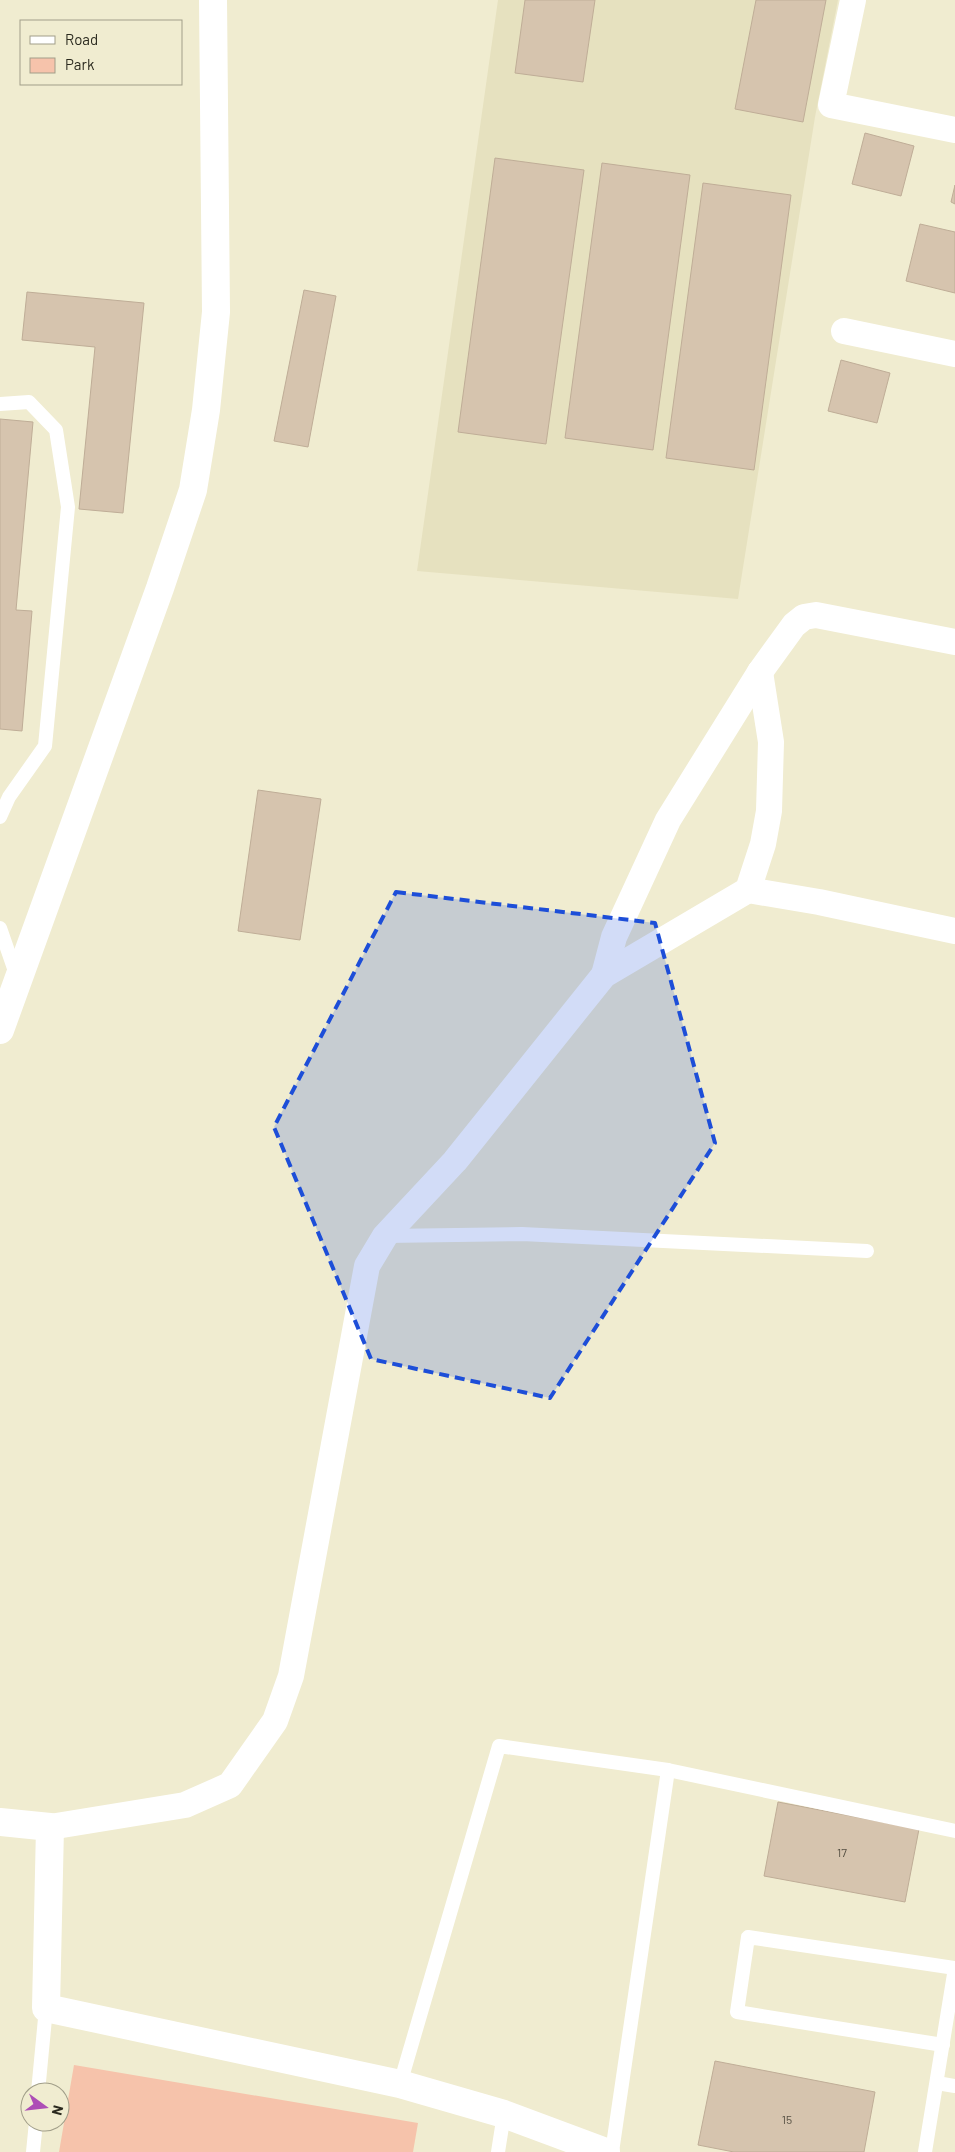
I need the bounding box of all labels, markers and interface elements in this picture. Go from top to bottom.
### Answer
legend [20,20,182,85]
text: Road [65,30,98,48]
text: Park [65,55,95,73]
house number: 17 [837,1845,847,1859]
north arrow [20,2082,70,2132]
text: N [49,2104,67,2117]
house number: 15 [782,2112,792,2126]

